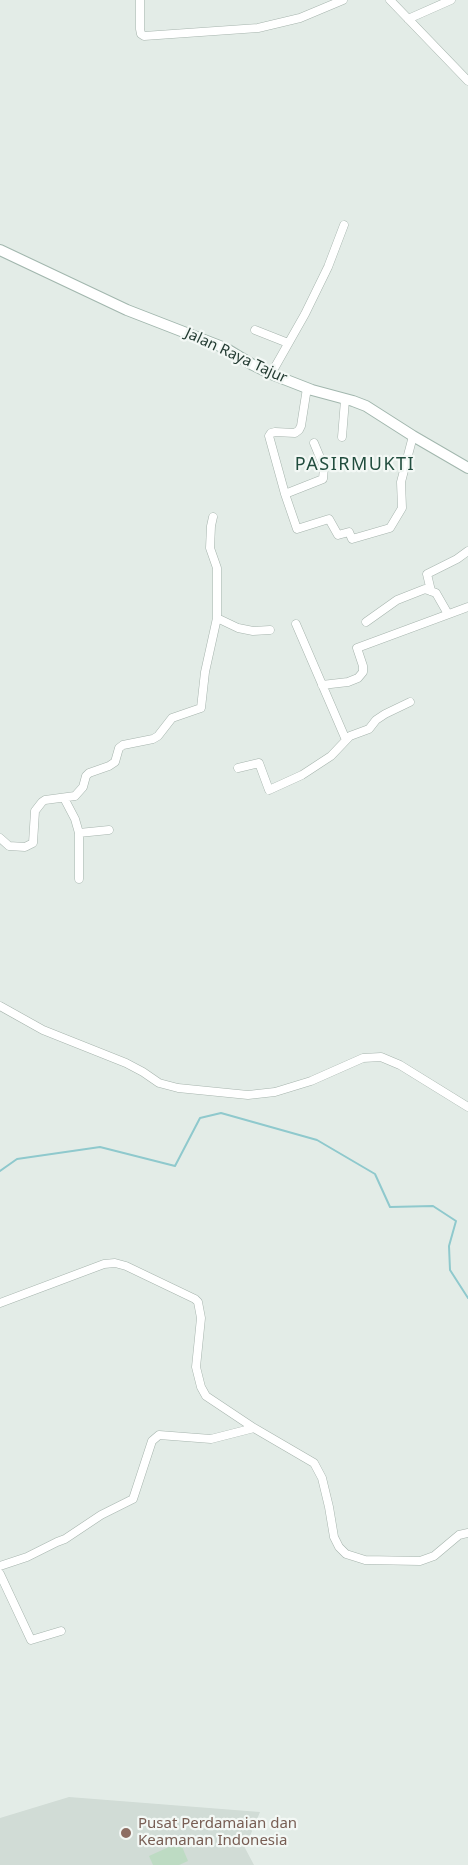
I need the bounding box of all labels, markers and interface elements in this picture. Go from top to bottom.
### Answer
street label: Jalan Raya Tajur [182,324,290,388]
district label: PASIRMUKTI [295,454,415,476]
place label: Pusat Perdamaian dan Keamanan Indonesia [138,1815,297,1850]
marker: Pusat Perdamaian dan Keamanan Indonesia [119,1826,133,1840]

